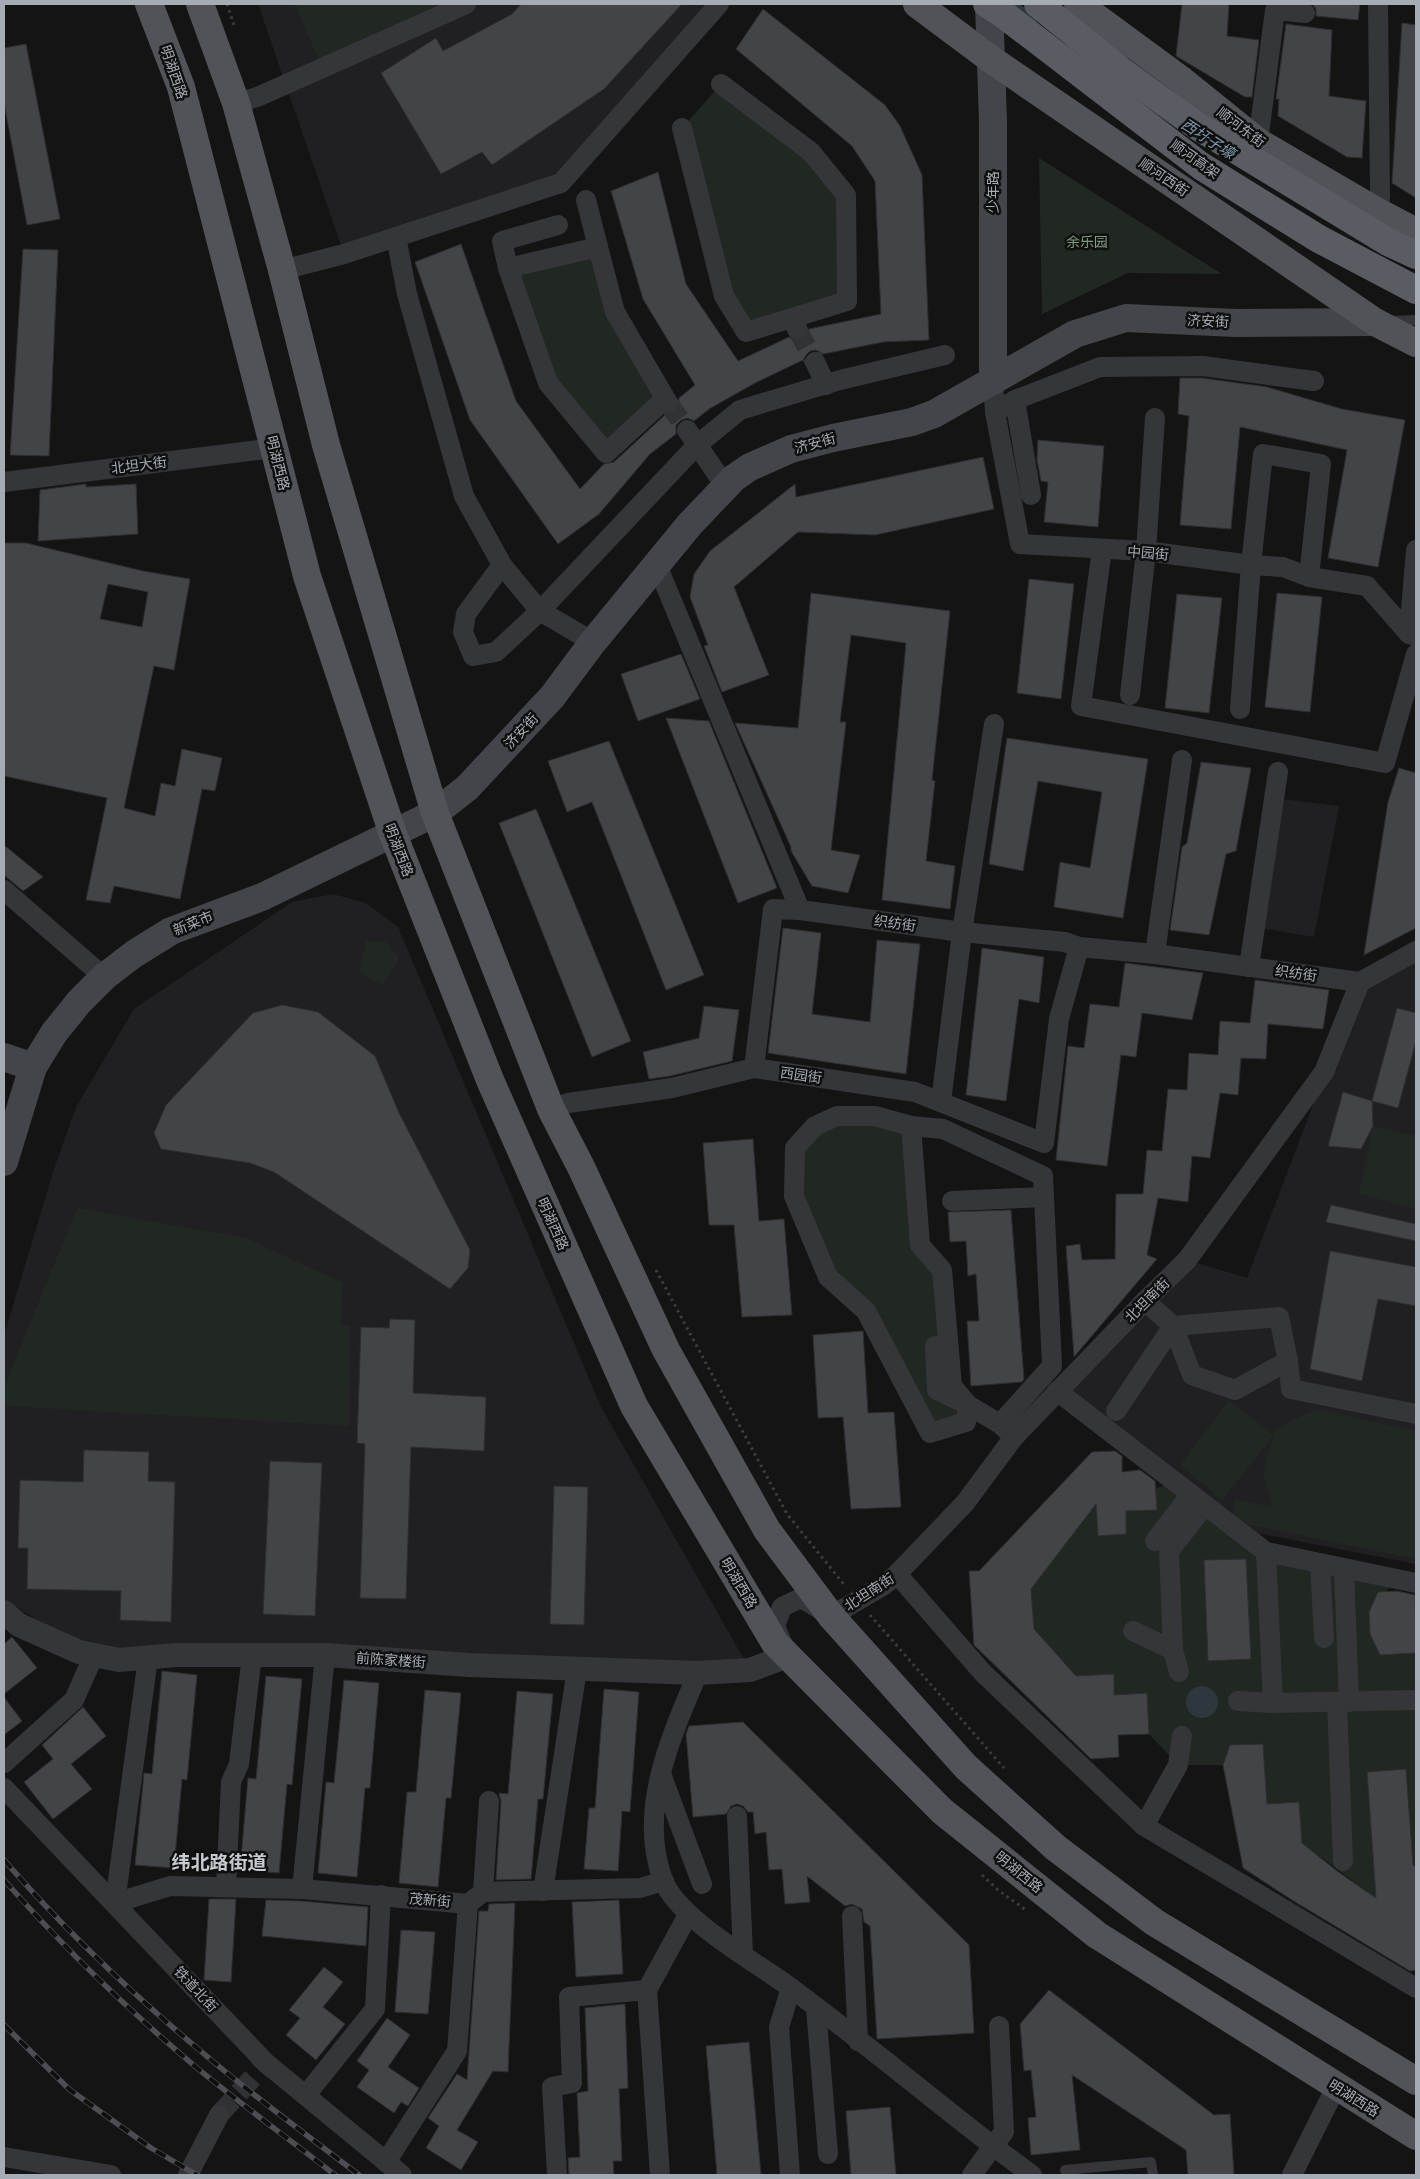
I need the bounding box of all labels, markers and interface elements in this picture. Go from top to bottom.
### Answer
street label: 明湖西路 [157,43,191,101]
street label: 顺河东街 [1214,104,1268,150]
water label: 西圩子壕 [1178,115,1241,165]
street label: 顺河高架 [1167,136,1223,182]
street label: 顺河西街 [1136,155,1192,199]
street label: 少年路 [985,171,1001,213]
park label: 余乐园 [1066,234,1108,250]
street label: 济安街 [1187,312,1229,330]
street label: 济安街 [793,430,837,456]
street label: 明湖西路 [263,434,293,492]
street label: 北坦大街 [110,454,168,476]
street label: 中园街 [1126,543,1170,563]
street label: 济安街 [501,710,541,752]
street label: 明湖西路 [381,821,417,879]
street label: 新菜市 [171,908,215,938]
street label: 织纺街 [873,912,917,934]
street label: 织纺街 [1274,962,1318,984]
street label: 西园街 [779,1064,823,1086]
street label: 明湖西路 [534,1195,572,1253]
street label: 北坦南街 [1122,1275,1172,1325]
street label: 明湖西路 [718,1555,760,1611]
street label: 北坦南街 [841,1570,897,1614]
street label: 前陈家楼街 [356,1650,426,1670]
street label: 明湖西路 [992,1848,1046,1896]
district label: 纬北路街道 [171,1851,267,1873]
street label: 茂新街 [408,1890,452,1910]
street label: 铁道北街 [171,1963,221,2015]
street label: 明湖西路 [1326,2076,1382,2120]

